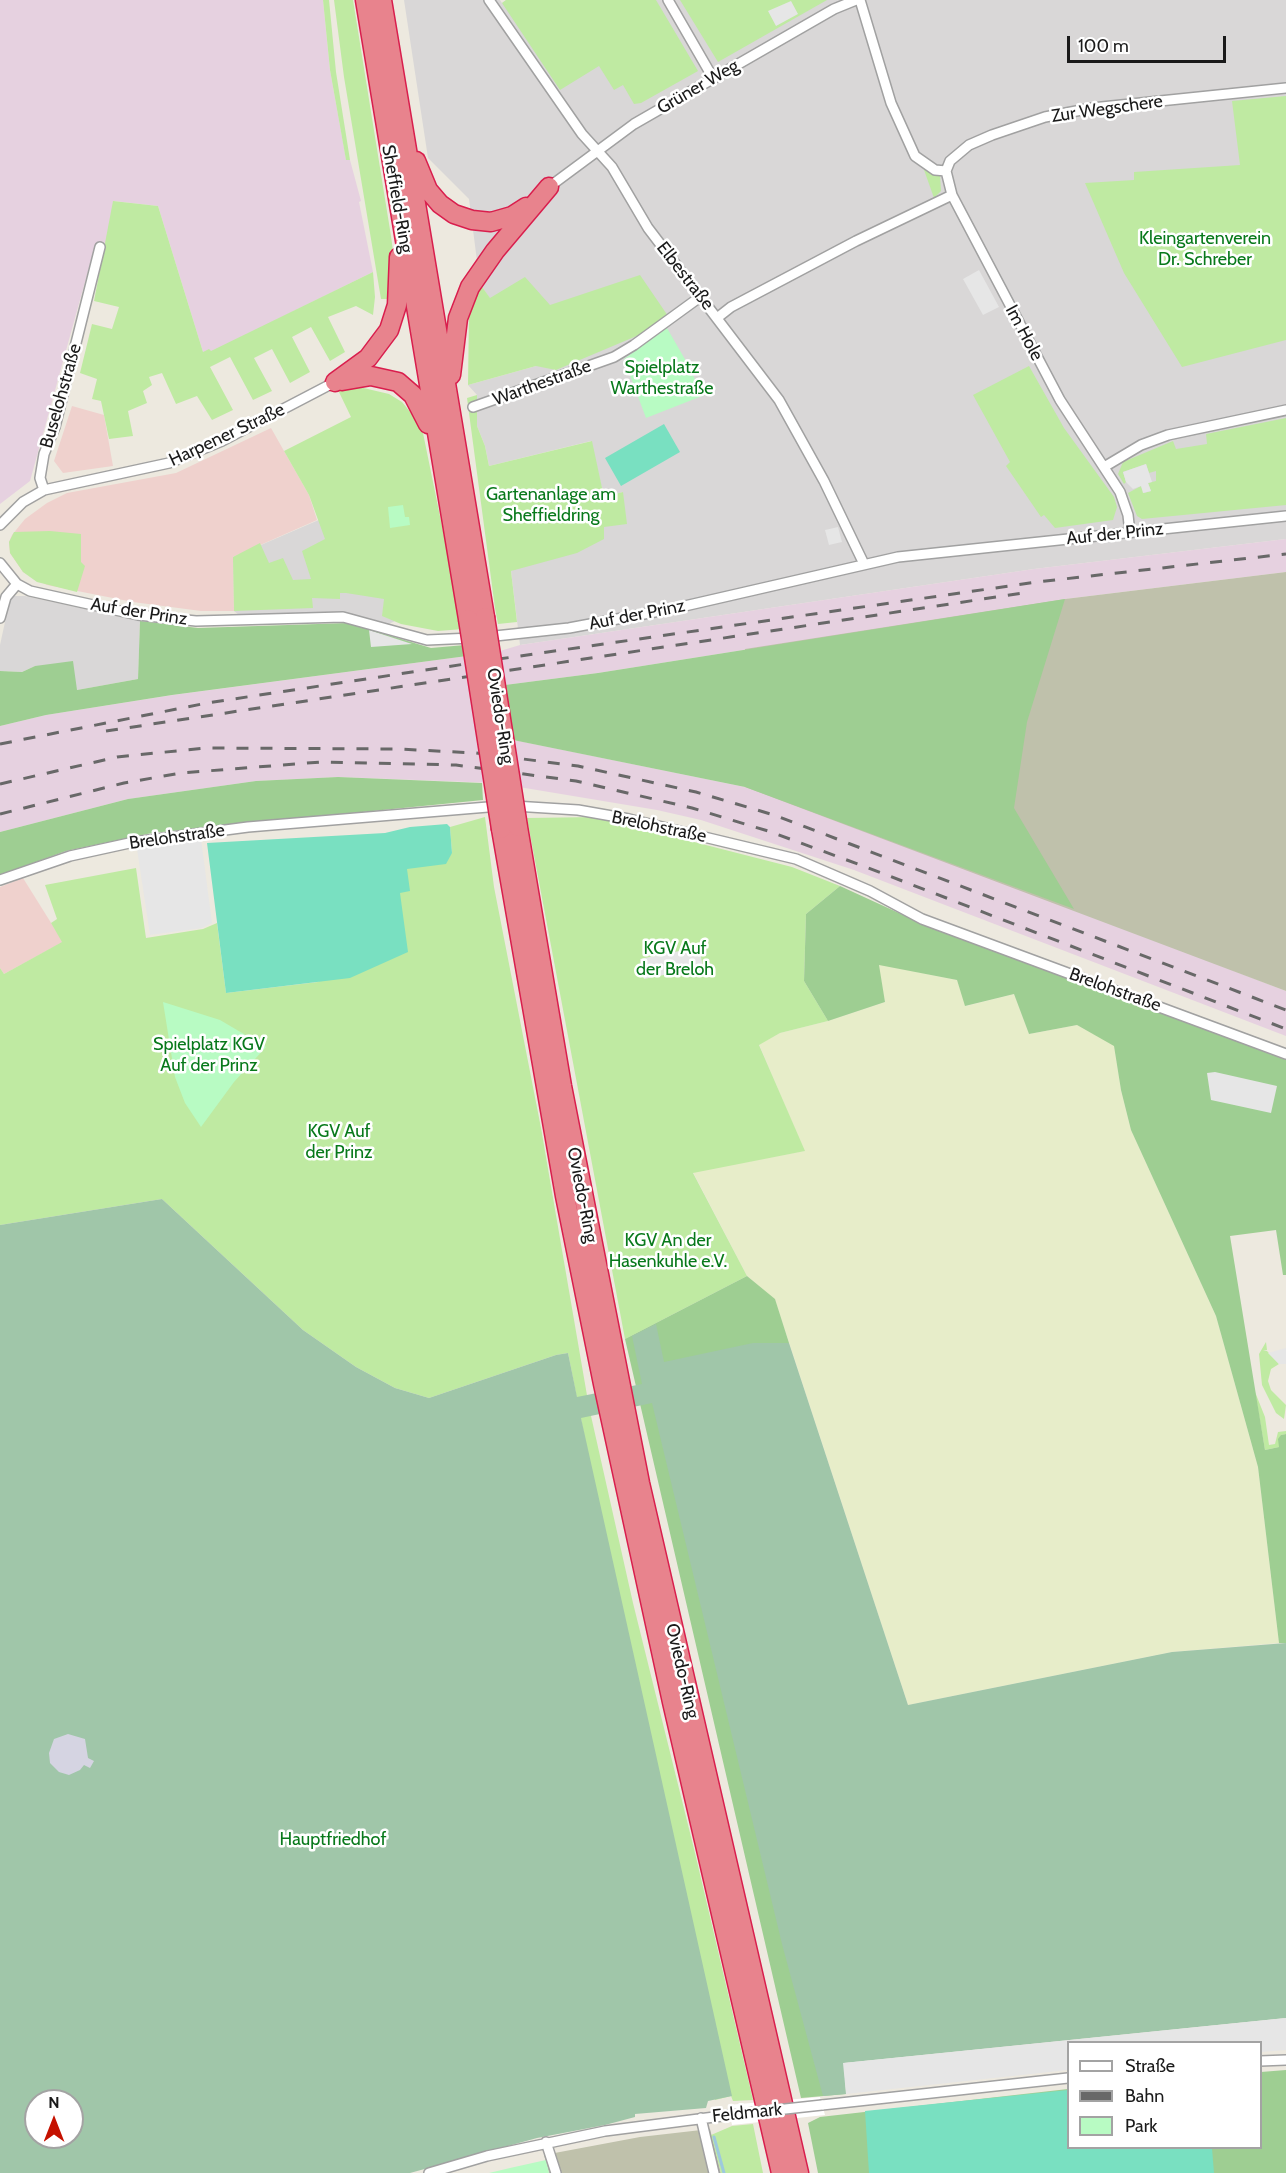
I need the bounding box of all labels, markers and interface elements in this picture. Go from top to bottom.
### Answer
scale bar [1070,24,1229,62]
text: 100 m [1078,35,1129,57]
street label: Grüner Weg [653,55,743,119]
street label: Zur Wegschere [1050,90,1164,128]
street label: Sheffield-Ring [377,143,417,255]
park label: Kleingartenverein Dr. Schreber [1139,228,1271,270]
street label: Elbestraße [652,238,718,314]
street label: Im Hole [1000,301,1048,365]
street label: Buselohstraße [36,341,86,451]
street label: Warthestraße [490,355,594,411]
park label: Spielplatz Warthestraße [611,357,713,400]
street label: Harpener Straße [166,399,288,471]
park label: Gartenanlage am Sheffieldring [486,484,616,526]
street label: Auf der Prinz [1065,518,1165,550]
street label: Auf der Prinz [89,594,189,630]
street label: Auf der Prinz [587,595,687,635]
street label: Oviedo-Ring [482,666,518,766]
street label: Brelohstraße [610,806,708,848]
street label: Brelohstraße [128,820,226,854]
park label: KGV Auf der Breloh [636,938,714,980]
street label: Brelohstraße [1066,963,1164,1017]
park label: Spielplatz KGV Auf der Prinz [153,1034,265,1076]
park label: KGV Auf der Prinz [305,1121,373,1164]
street label: Oviedo-Ring [562,1145,602,1245]
park label: KGV An der Hasenkuhle e.V. [609,1230,727,1272]
street label: Oviedo-Ring [661,1621,703,1721]
park label: Hauptfriedhof [280,1829,386,1851]
legend [1067,2041,1262,2149]
text: Straße [1125,2055,1175,2077]
text: Bahn [1125,2085,1164,2107]
north arrow [24,2089,84,2149]
text: N [48,2093,60,2112]
street label: Feldmark [711,2099,783,2127]
text: Park [1125,2115,1157,2137]

